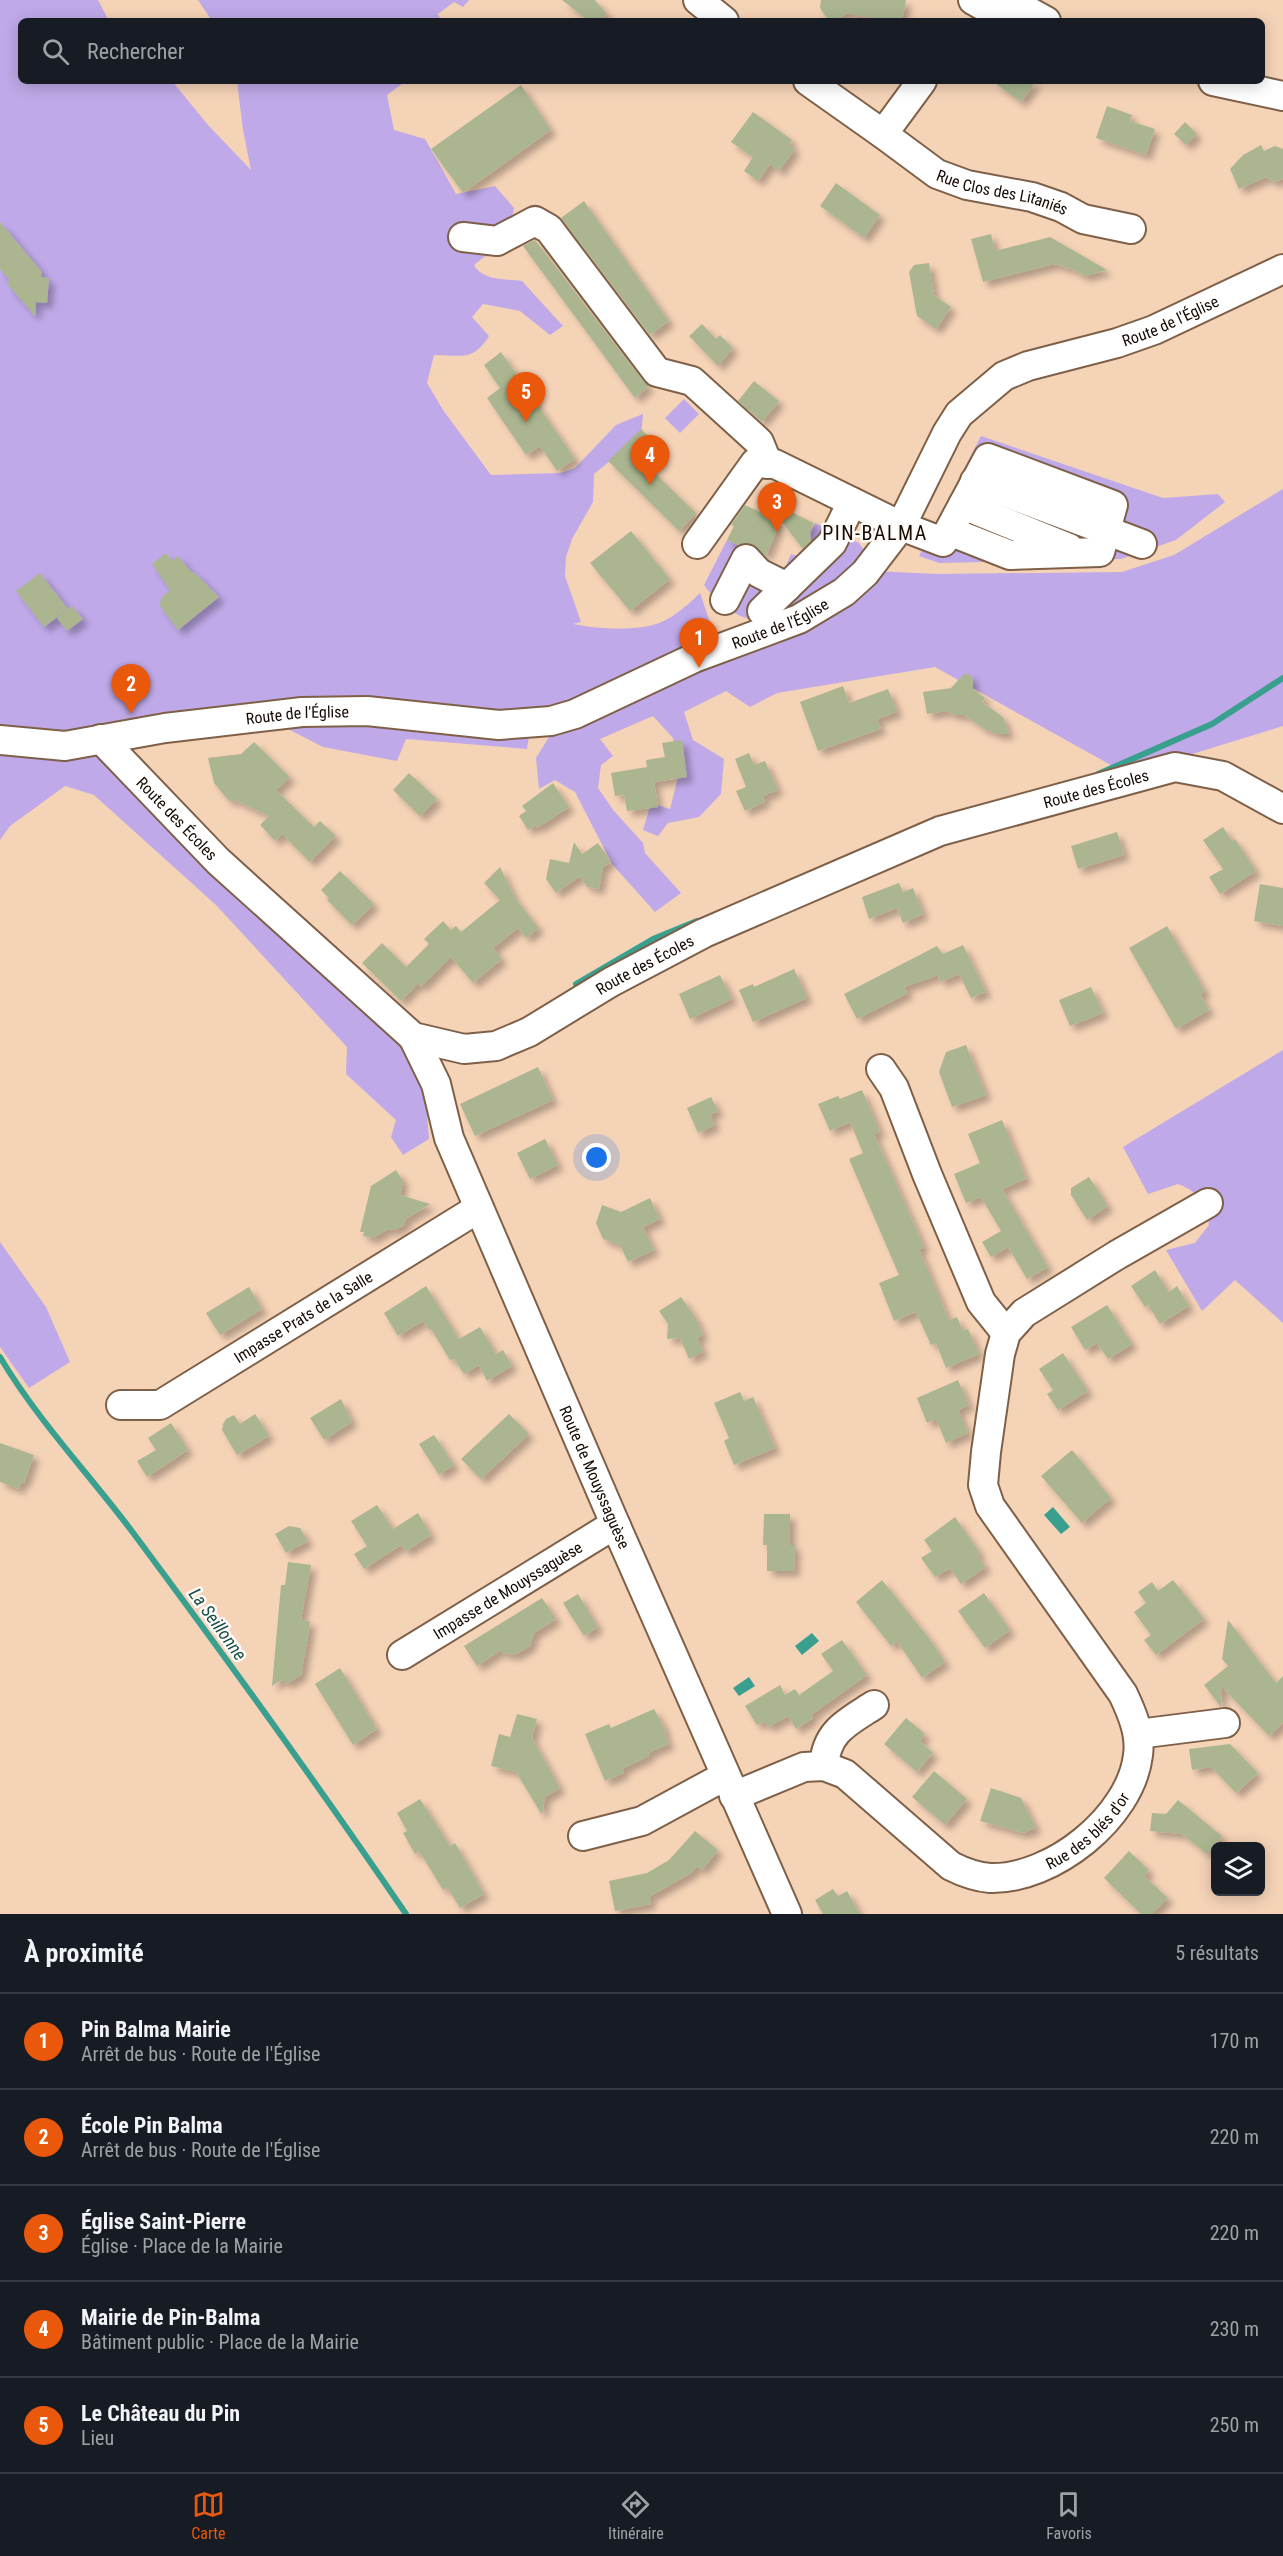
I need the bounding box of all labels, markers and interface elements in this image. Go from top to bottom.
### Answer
search box [18,18,1265,84]
icon: search [39,35,72,68]
text: Rechercher [87,39,184,64]
street label: Rue Clos des Litaniés [934,165,1072,219]
street label: Route de l'Église [1119,291,1222,350]
pin: 5 [506,372,546,422]
pin: 4 [630,436,670,485]
pin: 3 [758,482,796,532]
district label: PIN-BALMA [822,521,928,545]
street label: Route de l'Église [729,594,832,653]
pin: 1 [680,618,718,668]
pin: 2 [112,664,150,714]
street label: Route de l'Église [245,702,349,728]
street label: Route des Écoles [1041,765,1151,812]
street label: Route des Écoles [133,773,221,864]
street label: Route des Écoles [592,931,697,999]
your location [582,1143,611,1172]
street label: Impasse Prats de la Salle [230,1267,376,1367]
street label: Route de Mouyssaguèse [556,1403,634,1552]
street label: Impasse de Mouyssaguèse [430,1537,586,1643]
water label: La Seillonne [185,1584,251,1664]
street label: Rue des blés d'or [1042,1789,1133,1873]
map controls [1211,1842,1265,1896]
button: layers [1211,1842,1265,1896]
text: À proximité [24,1938,144,1968]
text: 5 résultats [1175,1941,1259,1965]
text: Pin Balma Mairie [81,2017,231,2042]
text: 1 [38,2029,49,2053]
text: 170 m [1210,2029,1259,2053]
text: Arrêt de bus · Route de l'Église [81,2042,320,2066]
text: École Pin Balma [81,2113,223,2138]
text: 2 [38,2125,49,2149]
text: 220 m [1210,2125,1259,2149]
text: Arrêt de bus · Route de l'Église [81,2138,320,2162]
text: Église Saint-Pierre [81,2209,246,2234]
text: 3 [38,2221,49,2245]
text: 220 m [1210,2221,1259,2245]
text: Église · Place de la Mairie [81,2234,283,2258]
text: Mairie de Pin-Balma [81,2305,260,2330]
text: 4 [38,2317,49,2341]
text: 230 m [1210,2317,1259,2341]
text: Bâtiment public · Place de la Mairie [81,2330,359,2354]
text: Le Château du Pin [81,2401,240,2426]
text: 5 [38,2413,49,2437]
text: 250 m [1210,2413,1259,2437]
text: Lieu [81,2426,114,2450]
tab: Carte [191,2488,225,2543]
tab: Itinéraire [608,2488,664,2543]
tab: Favoris [1046,2488,1092,2543]

